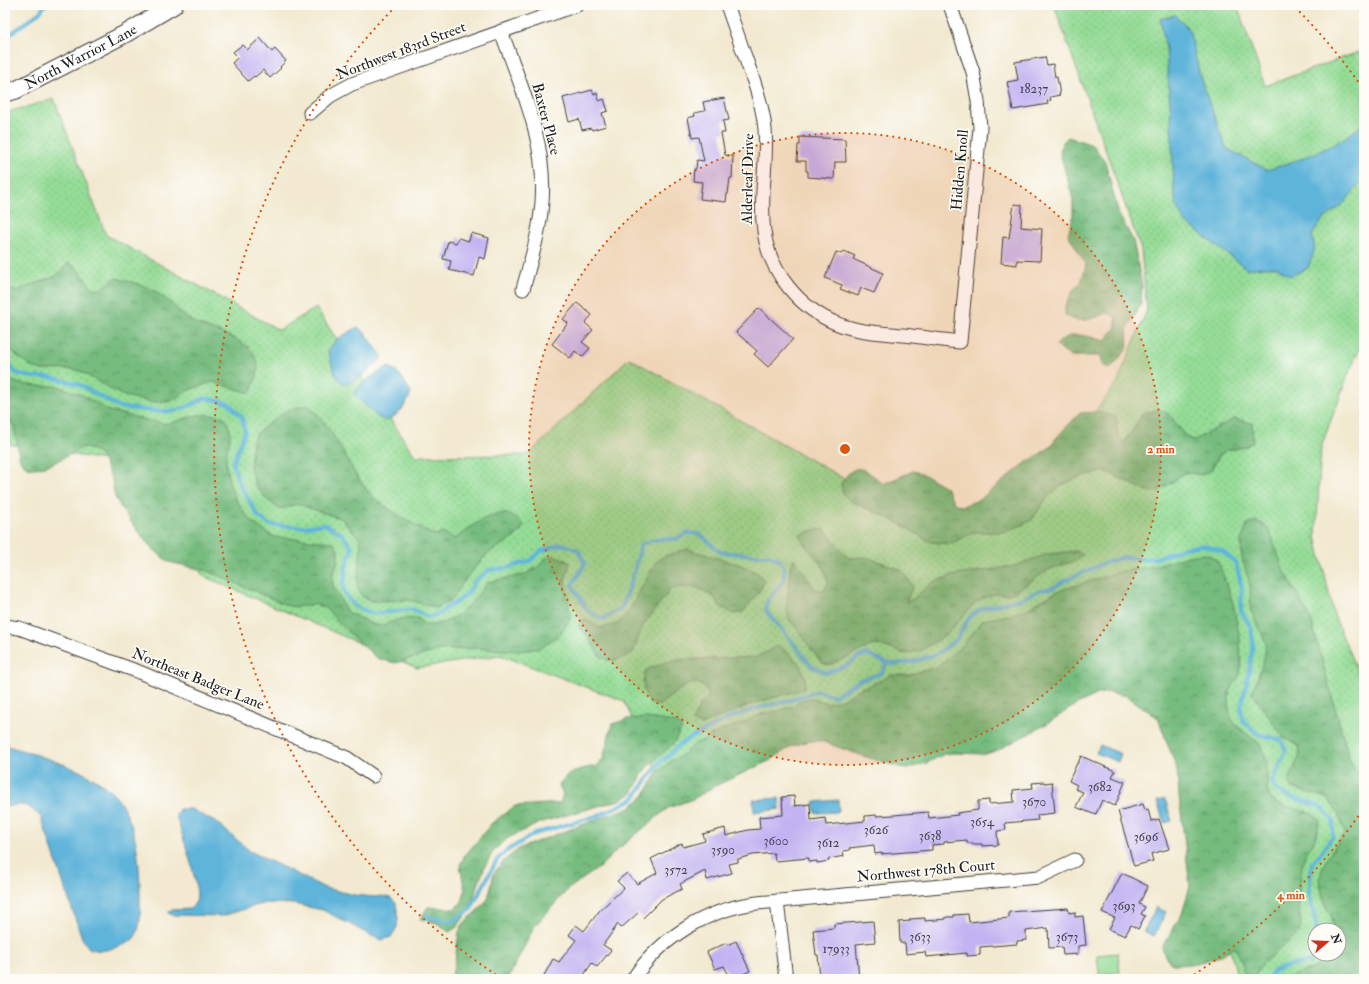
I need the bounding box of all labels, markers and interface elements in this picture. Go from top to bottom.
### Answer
street label: Northwest 183rd Street [333,17,469,84]
street label: North Warrior Lane [21,20,140,94]
street label: Baxter Place [527,81,565,157]
house number: 18237 [1020,81,1048,97]
street label: Hidden Knoll [947,129,973,211]
street label: Alderleaf Drive [738,133,758,226]
centre of rings [838,442,852,456]
text: 2 min [1147,442,1175,457]
street label: Northeast Badger Lane [129,644,267,714]
house number: 3682 [1088,779,1113,795]
house number: 3670 [1022,794,1046,810]
house number: 3654 [970,814,995,830]
house number: 3626 [864,822,890,838]
house number: 3638 [919,828,941,844]
house number: 3696 [1134,829,1160,845]
house number: 3600 [764,833,788,849]
house number: 3612 [817,835,840,851]
house number: 3590 [711,842,735,858]
street label: Northwest 178th Court [856,855,996,887]
house number: 3572 [664,862,688,878]
text: 4 min [1276,888,1306,903]
house number: 3693 [1112,898,1136,914]
north arrow [1307,922,1347,962]
house number: 3633 [909,929,931,945]
house number: 3673 [1056,929,1078,945]
text: N [1328,931,1344,947]
house number: 17933 [822,941,850,957]

